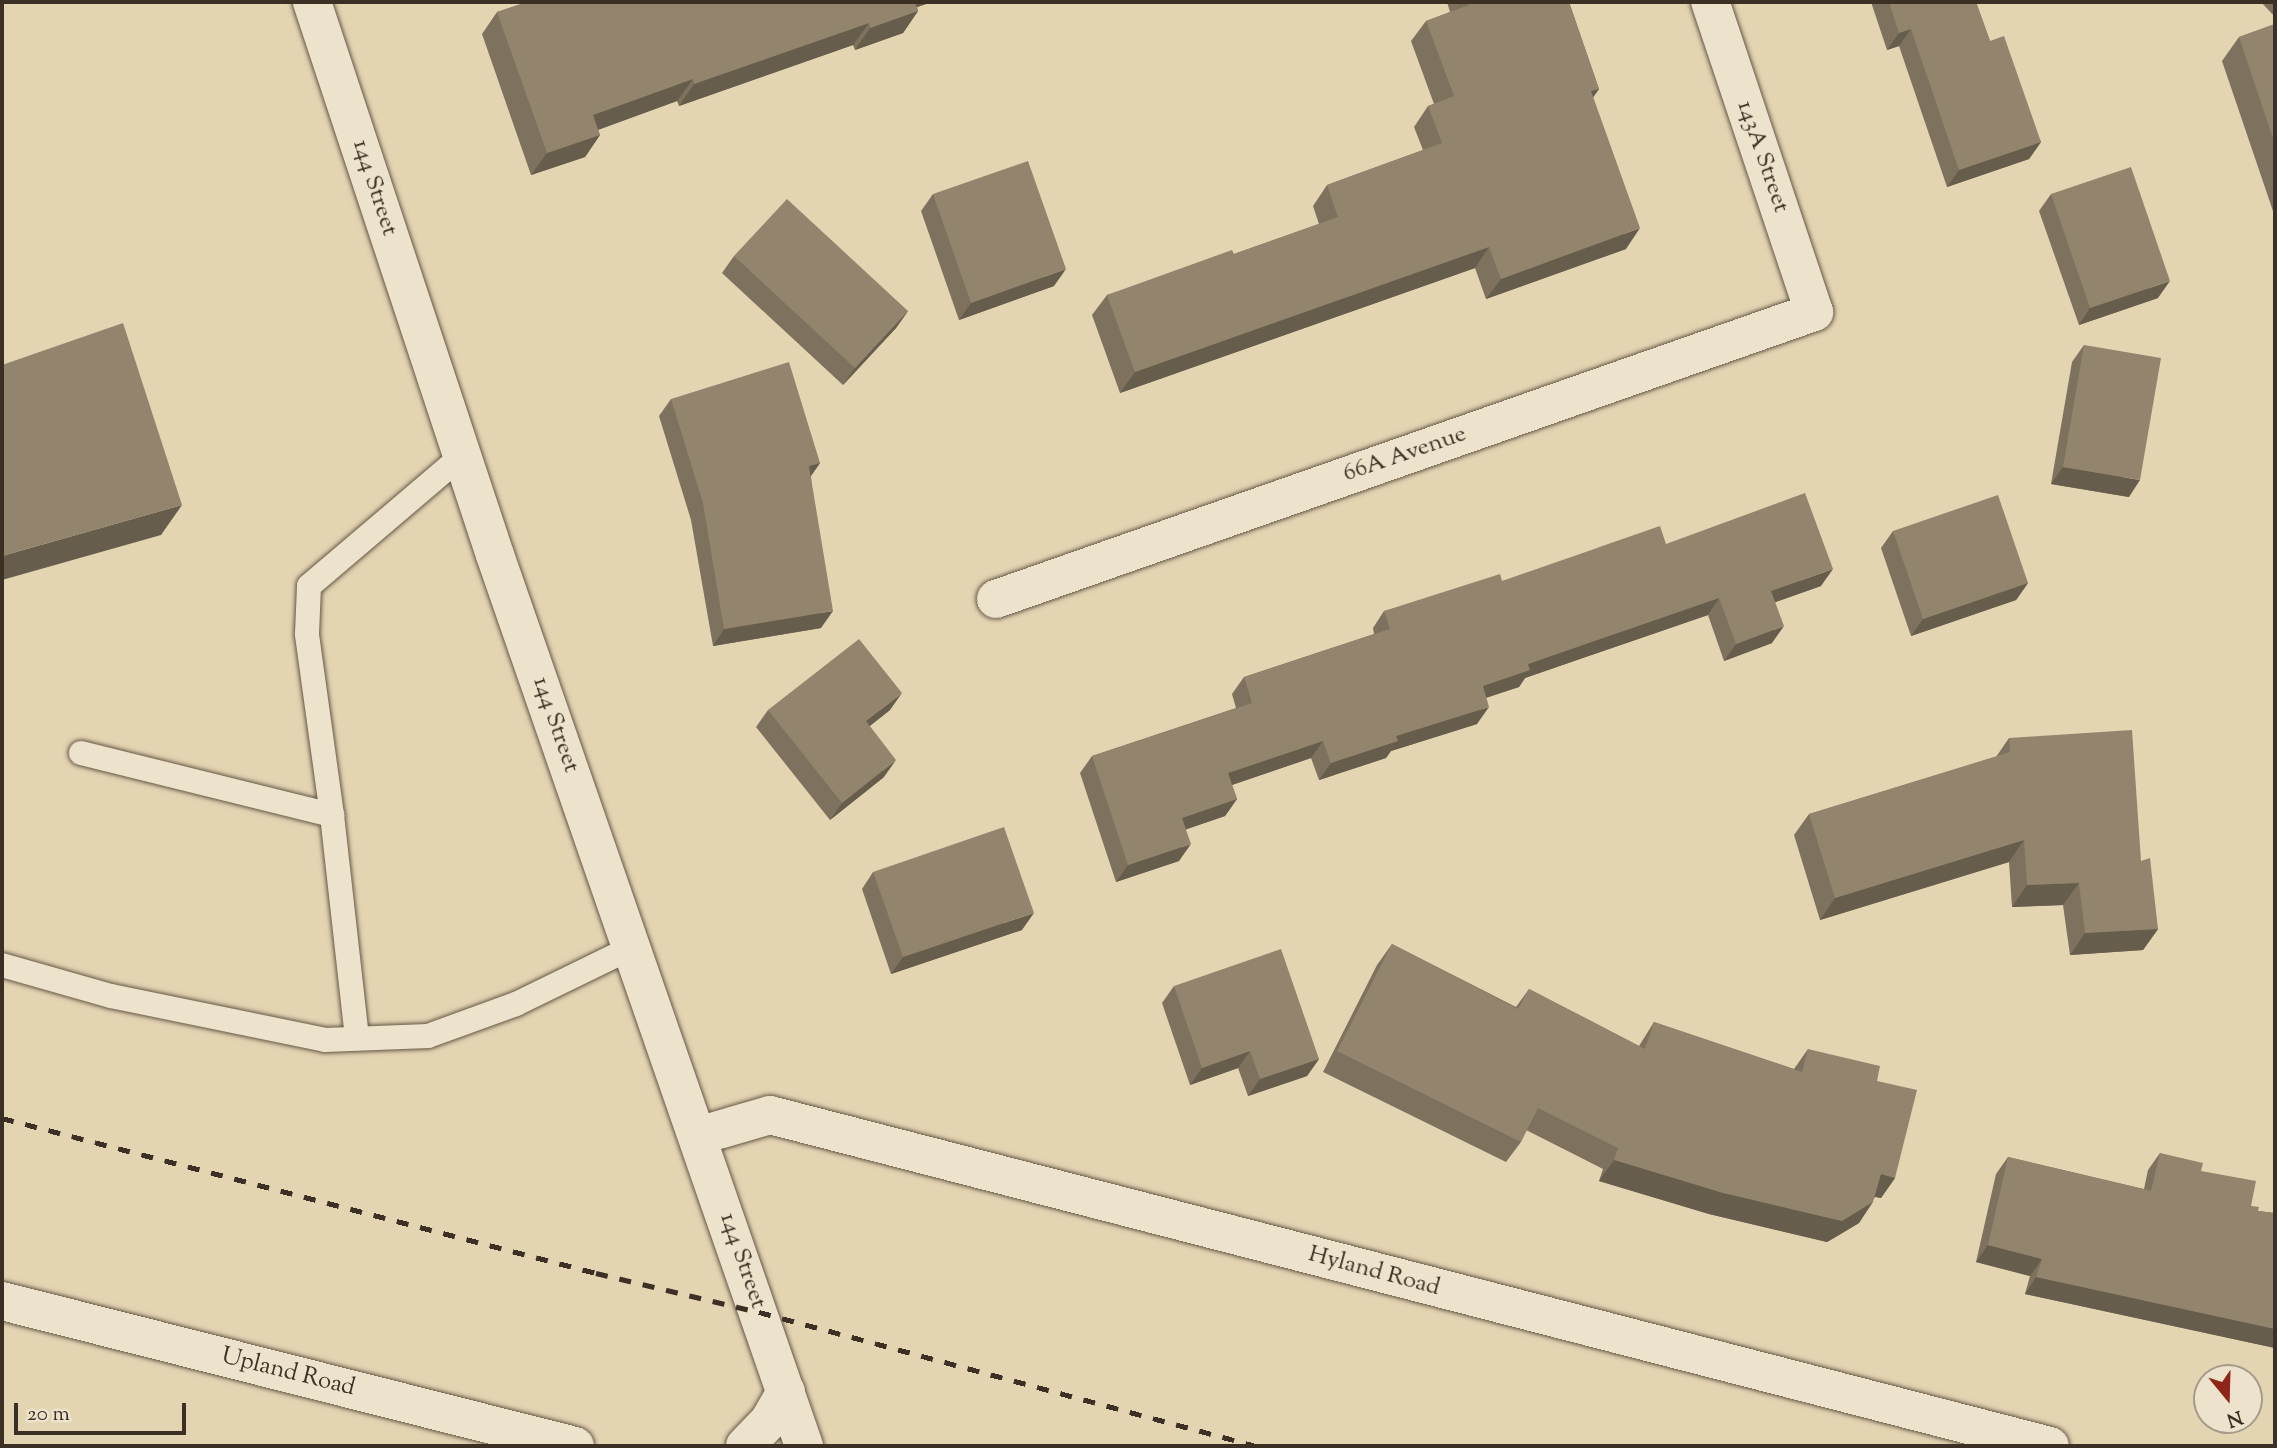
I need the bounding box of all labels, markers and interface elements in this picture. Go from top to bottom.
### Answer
street label: 143A Street [1729,97,1795,217]
street label: 144 Street [345,136,403,240]
street label: 66A Avenue [1340,421,1470,489]
street label: 144 Street [525,673,585,777]
street label: 144 Street [712,1209,772,1313]
street label: Hyland Road [1305,1241,1443,1303]
street label: Upland Road [218,1342,358,1404]
north arrow [2193,1364,2263,1434]
scale bar [18,1388,189,1432]
text: 20 m [27,1400,70,1430]
text: N [2223,1402,2246,1433]

